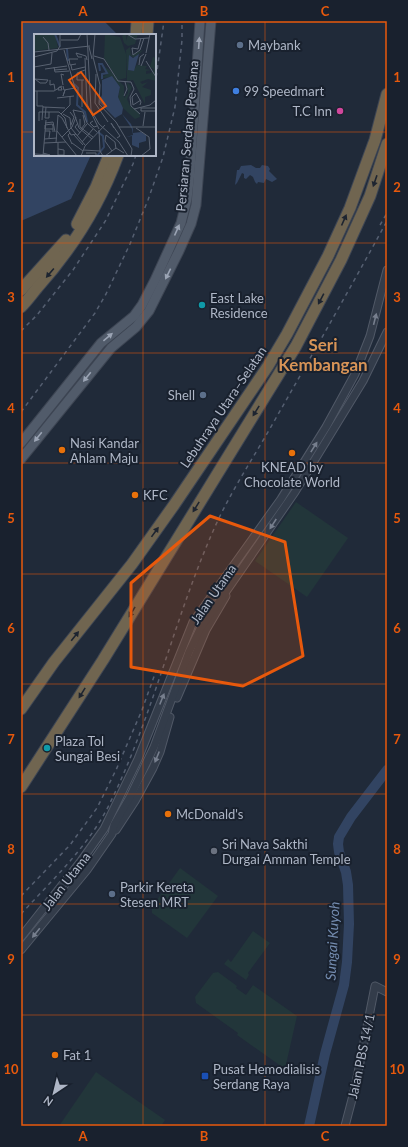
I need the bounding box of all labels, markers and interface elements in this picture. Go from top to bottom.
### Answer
text: A [77,3,88,19]
text: B [200,3,209,19]
text: C [321,3,330,19]
inset map [34,34,156,156]
one-way arrow [195,37,202,49]
place label: Maybank [248,37,301,53]
marker: Maybank [235,40,245,50]
street label: Persiaran Serdang Perdana [172,60,202,212]
text: 1 [7,69,15,85]
text: 1 [393,69,401,85]
place label: 99 Speedmart [244,83,324,99]
marker: 99 Speedmart [231,86,241,96]
place label: T.C Inn [292,103,332,119]
marker: T.C Inn [335,106,345,116]
one-way arrow [371,175,377,187]
text: 2 [7,179,15,195]
text: 2 [393,179,401,195]
one-way arrow [341,215,347,226]
one-way arrow [174,225,180,236]
one-way arrow [46,268,55,278]
one-way arrow [165,269,171,280]
text: 3 [7,289,15,305]
text: 3 [393,289,401,305]
place label: East Lake Residence [210,290,268,321]
one-way arrow [317,293,324,305]
marker: East Lake Residence [197,300,207,310]
one-way arrow [372,313,378,325]
one-way arrow [103,333,113,342]
district label: Seri Kembangan [278,334,368,375]
street label: Lebuhraya Utara–Selatan [176,343,270,471]
one-way arrow [82,372,91,383]
place label: Shell [168,387,195,403]
marker: Shell [198,390,208,400]
text: 4 [7,400,15,416]
text: 4 [393,400,401,416]
one-way arrow [252,405,259,417]
one-way arrow [34,432,43,443]
place label: Nasi Kandar Ahlam Maju [70,435,139,466]
one-way arrow [310,441,317,453]
marker: Nasi Kandar Ahlam Maju [57,445,67,455]
marker: KNEAD by Chocolate World [287,448,297,458]
place label: KNEAD by Chocolate World [244,459,340,490]
place label: KFC [143,487,168,503]
marker: KFC [130,490,140,500]
one-way arrow [193,501,200,513]
text: 5 [7,510,15,526]
text: 5 [393,510,401,526]
one-way arrow [269,519,277,530]
one-way arrow [151,527,159,538]
street label: Jalan Utama [187,561,239,627]
one-way arrow [128,607,136,617]
text: 6 [7,620,15,636]
text: 6 [393,620,401,636]
one-way arrow [71,630,80,641]
one-way arrow [79,687,86,698]
one-way arrow [160,693,166,705]
text: 7 [7,731,15,747]
text: 7 [393,731,401,747]
place label: Plaza Tol Sungai Besi [55,733,120,764]
marker: Plaza Tol Sungai Besi [42,743,52,753]
one-way arrow [154,752,160,764]
place label: McDonald's [176,806,244,822]
marker: McDonald's [163,809,173,819]
place label: Sri Nava Sakthi Durgai Amman Temple [222,836,351,867]
text: 8 [7,841,15,857]
text: 8 [393,841,401,857]
marker: Sri Nava Sakthi Durgai Amman Temple [209,846,219,856]
street label: Jalan Utama [38,849,94,913]
place label: Parkir Kereta Stesen MRT [120,879,194,910]
marker: Parkir Kereta Stesen MRT [107,889,117,899]
water label: Sungai Kuyoh [321,901,343,981]
one-way arrow [31,928,40,939]
text: 9 [7,951,15,967]
text: 9 [393,951,401,967]
street label: Jalan PBS 14/1 [344,1012,378,1100]
place label: Fat 1 [63,1047,91,1063]
marker: Fat 1 [50,1050,60,1060]
text: 10 [3,1061,19,1077]
place label: Pusat Hemodialisis Serdang Raya [213,1061,320,1092]
text: 10 [389,1061,405,1077]
marker: Pusat Hemodialisis Serdang Raya [200,1071,210,1081]
north arrow [34,1073,74,1113]
text: N [41,1094,55,1109]
text: A [77,1128,88,1144]
text: B [200,1128,209,1144]
text: C [321,1128,330,1144]

